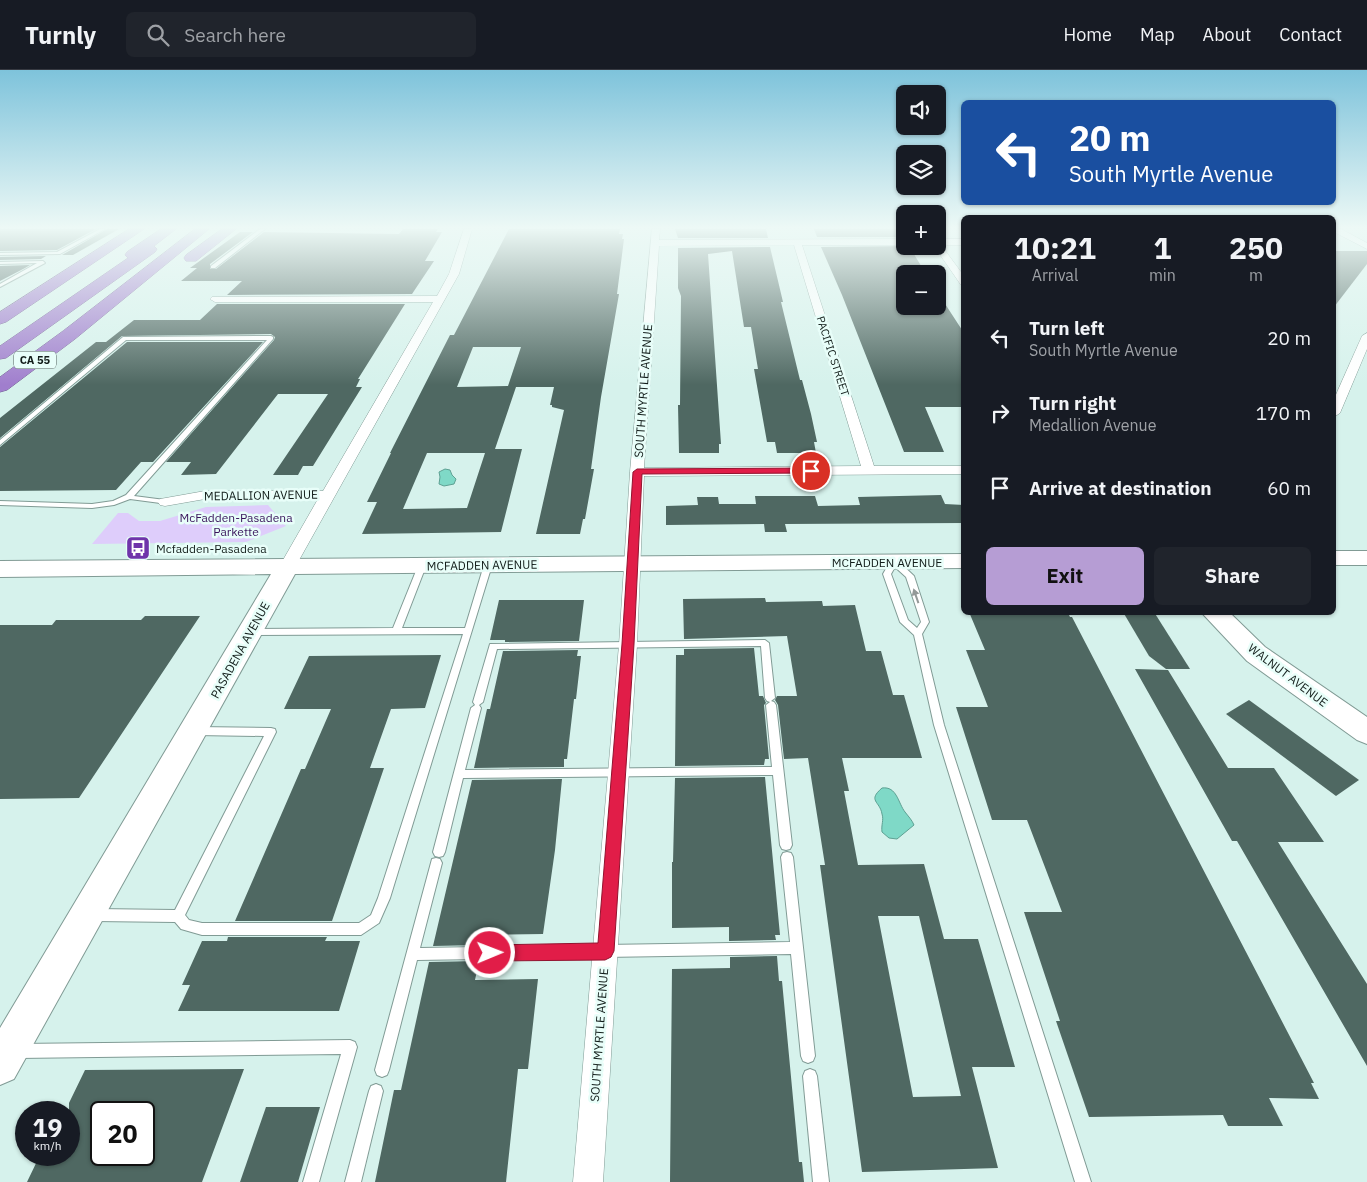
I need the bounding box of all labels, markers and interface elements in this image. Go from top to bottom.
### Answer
search box [126,12,476,57]
text: Turnly [25,19,96,51]
icon: search [144,21,172,49]
text: Search here [184,23,286,47]
text: Home [1064,23,1112,46]
text: Map [1140,23,1175,46]
text: About [1203,23,1251,46]
text: Contact [1279,23,1342,46]
map controls [896,85,946,315]
button: sound [896,85,946,135]
text: 20 m [1069,115,1151,161]
icon: left [986,120,1051,185]
button: layers [896,145,946,195]
text: South Myrtle Avenue [1069,159,1273,188]
button: + [896,205,946,255]
text: 10:21 [1014,228,1096,267]
text: 1 [1153,228,1171,267]
text: 250 [1229,228,1283,267]
button: − [896,265,946,315]
text: Arrival [1032,265,1078,285]
text: min [1149,265,1176,285]
text: m [1249,265,1263,285]
street label: PACIFIC STREET [814,314,853,398]
text: Turn left [1029,316,1105,340]
street label: SOUTH MYRTLE AVENUE [631,324,655,458]
icon: left [986,324,1014,352]
text: 20 m [1267,326,1311,350]
text: South Myrtle Avenue [1029,340,1178,360]
road number: CA 55 [14,352,56,368]
text: Turn right [1029,391,1116,415]
icon: right [986,399,1014,427]
text: 170 m [1256,401,1311,425]
text: Medallion Avenue [1029,415,1156,435]
pin [790,450,832,492]
icon: arrive [797,457,825,485]
icon: arrive [986,474,1014,502]
text: Arrive at destination [1029,476,1212,500]
text: 60 m [1267,476,1311,500]
street label: MEDALLION AVENUE [204,487,318,503]
park label: McFadden-Pasadena Parkette [179,510,293,539]
bus stop icon: Mcfadden-Pasadena [125,535,151,561]
place label: Mcfadden-Pasadena [156,541,267,556]
button: Exit [986,547,1144,605]
button: Share [1154,547,1311,605]
street label: MCFADDEN AVENUE [832,555,942,570]
street label: MCFADDEN AVENUE [427,557,537,573]
one-way arrow [912,588,920,603]
street label: PASADENA AVENUE [207,599,273,701]
street label: WALNUT AVENUE [1245,640,1331,710]
position arrow [463,926,515,978]
street label: SOUTH MYRTLE AVENUE [587,968,611,1102]
speed limit sign: 20 [90,1101,155,1166]
text: 19 [32,1111,63,1144]
text: km/h [33,1138,62,1153]

